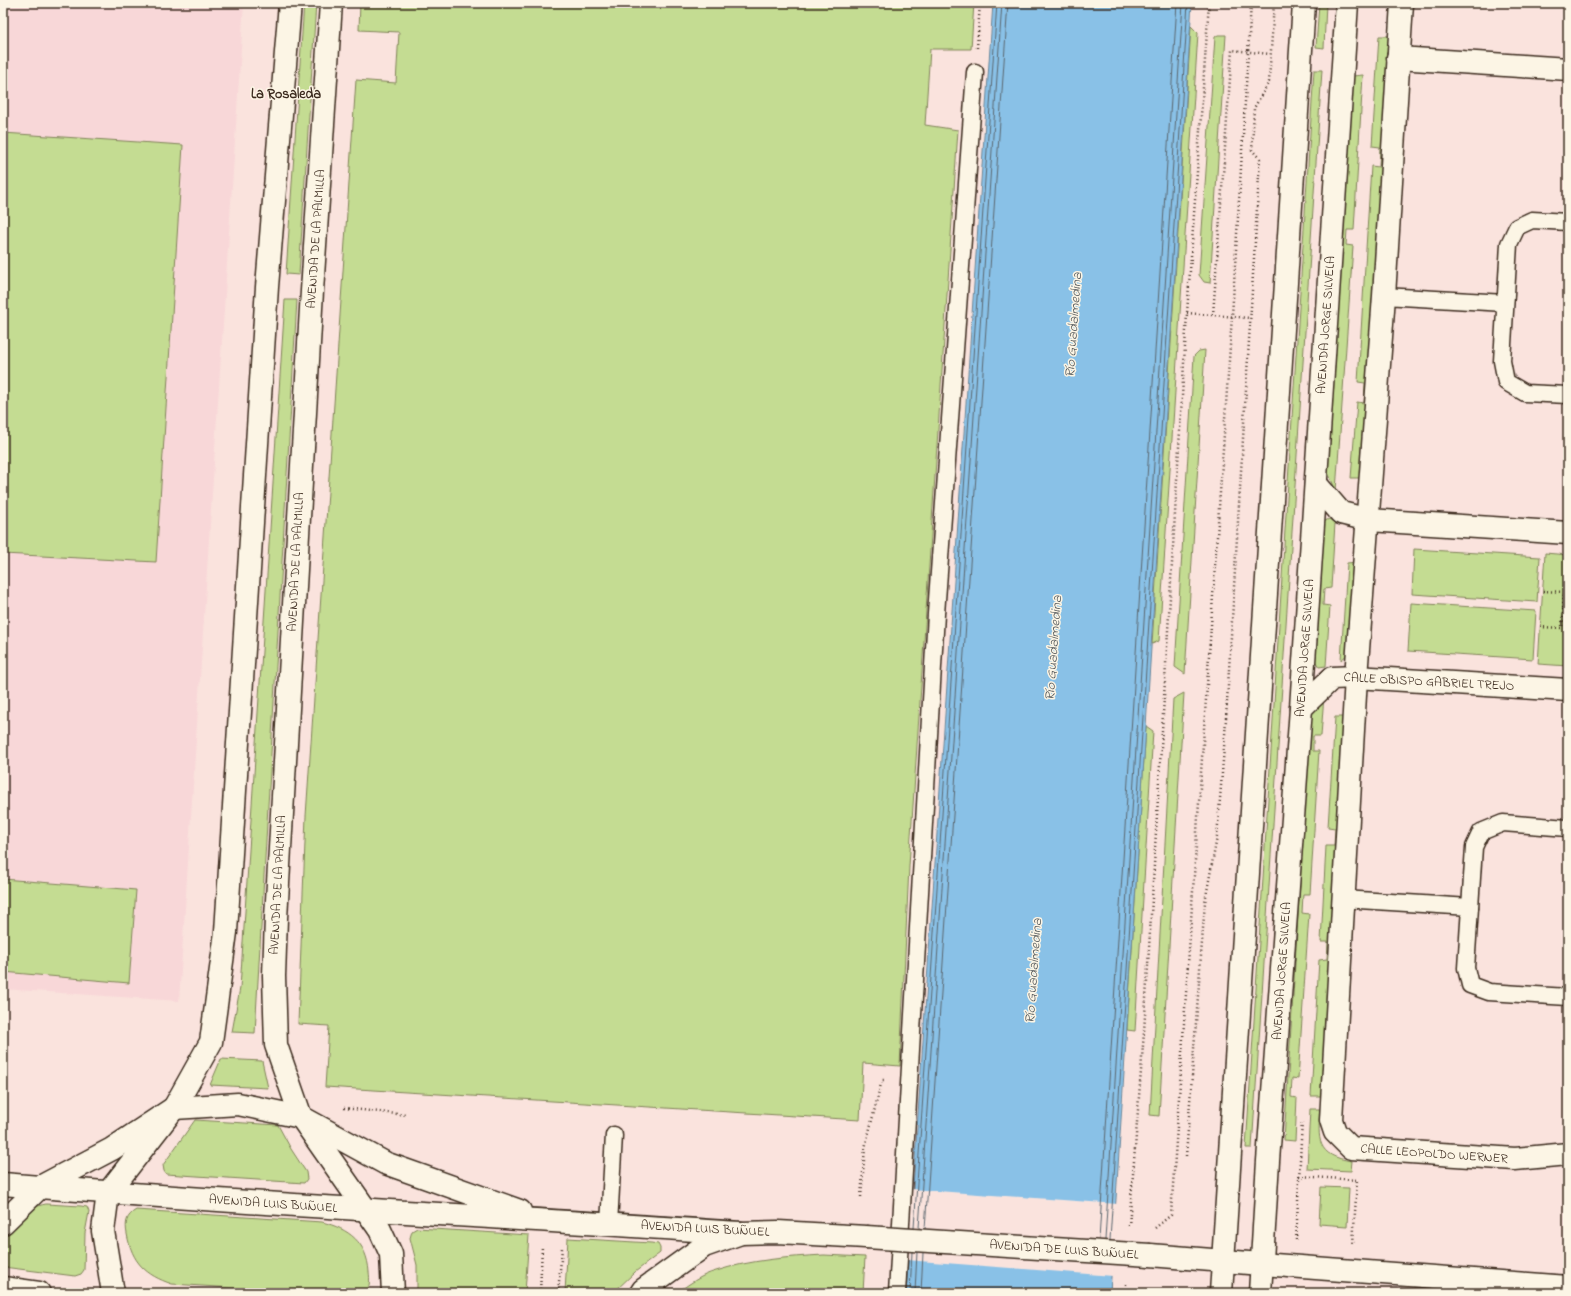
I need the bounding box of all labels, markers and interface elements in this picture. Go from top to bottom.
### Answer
district label: La Rosaleda [251,84,321,105]
street label: AVENIDA DE LA PALMILLA [302,169,330,309]
street label: AVENIDA JORGE SILVELA [1312,255,1340,395]
water label: Río Guadalmedina [1060,271,1088,378]
street label: AVENIDA DE LA PALMILLA [283,492,309,632]
street label: AVENIDA JORGE SILVELA [1291,578,1319,718]
water label: Río Guadalmedina [1040,594,1068,701]
street label: CALLE OBISPO GABRIEL TREJO [1343,668,1515,696]
street label: AVENIDA DE LA PALMILLA [265,815,291,955]
street label: AVENIDA JORGE SILVELA [1268,901,1296,1041]
water label: Río Guadalmedina [1020,917,1048,1024]
street label: CALLE LEOPOLDO WERNER [1360,1139,1509,1169]
street label: AVENIDA LUIS BUÑUEL [208,1190,338,1218]
street label: AVENIDA LUIS BUÑUEL [640,1216,770,1242]
street label: AVENIDA DE LUIS BUÑUEL [989,1235,1139,1265]

